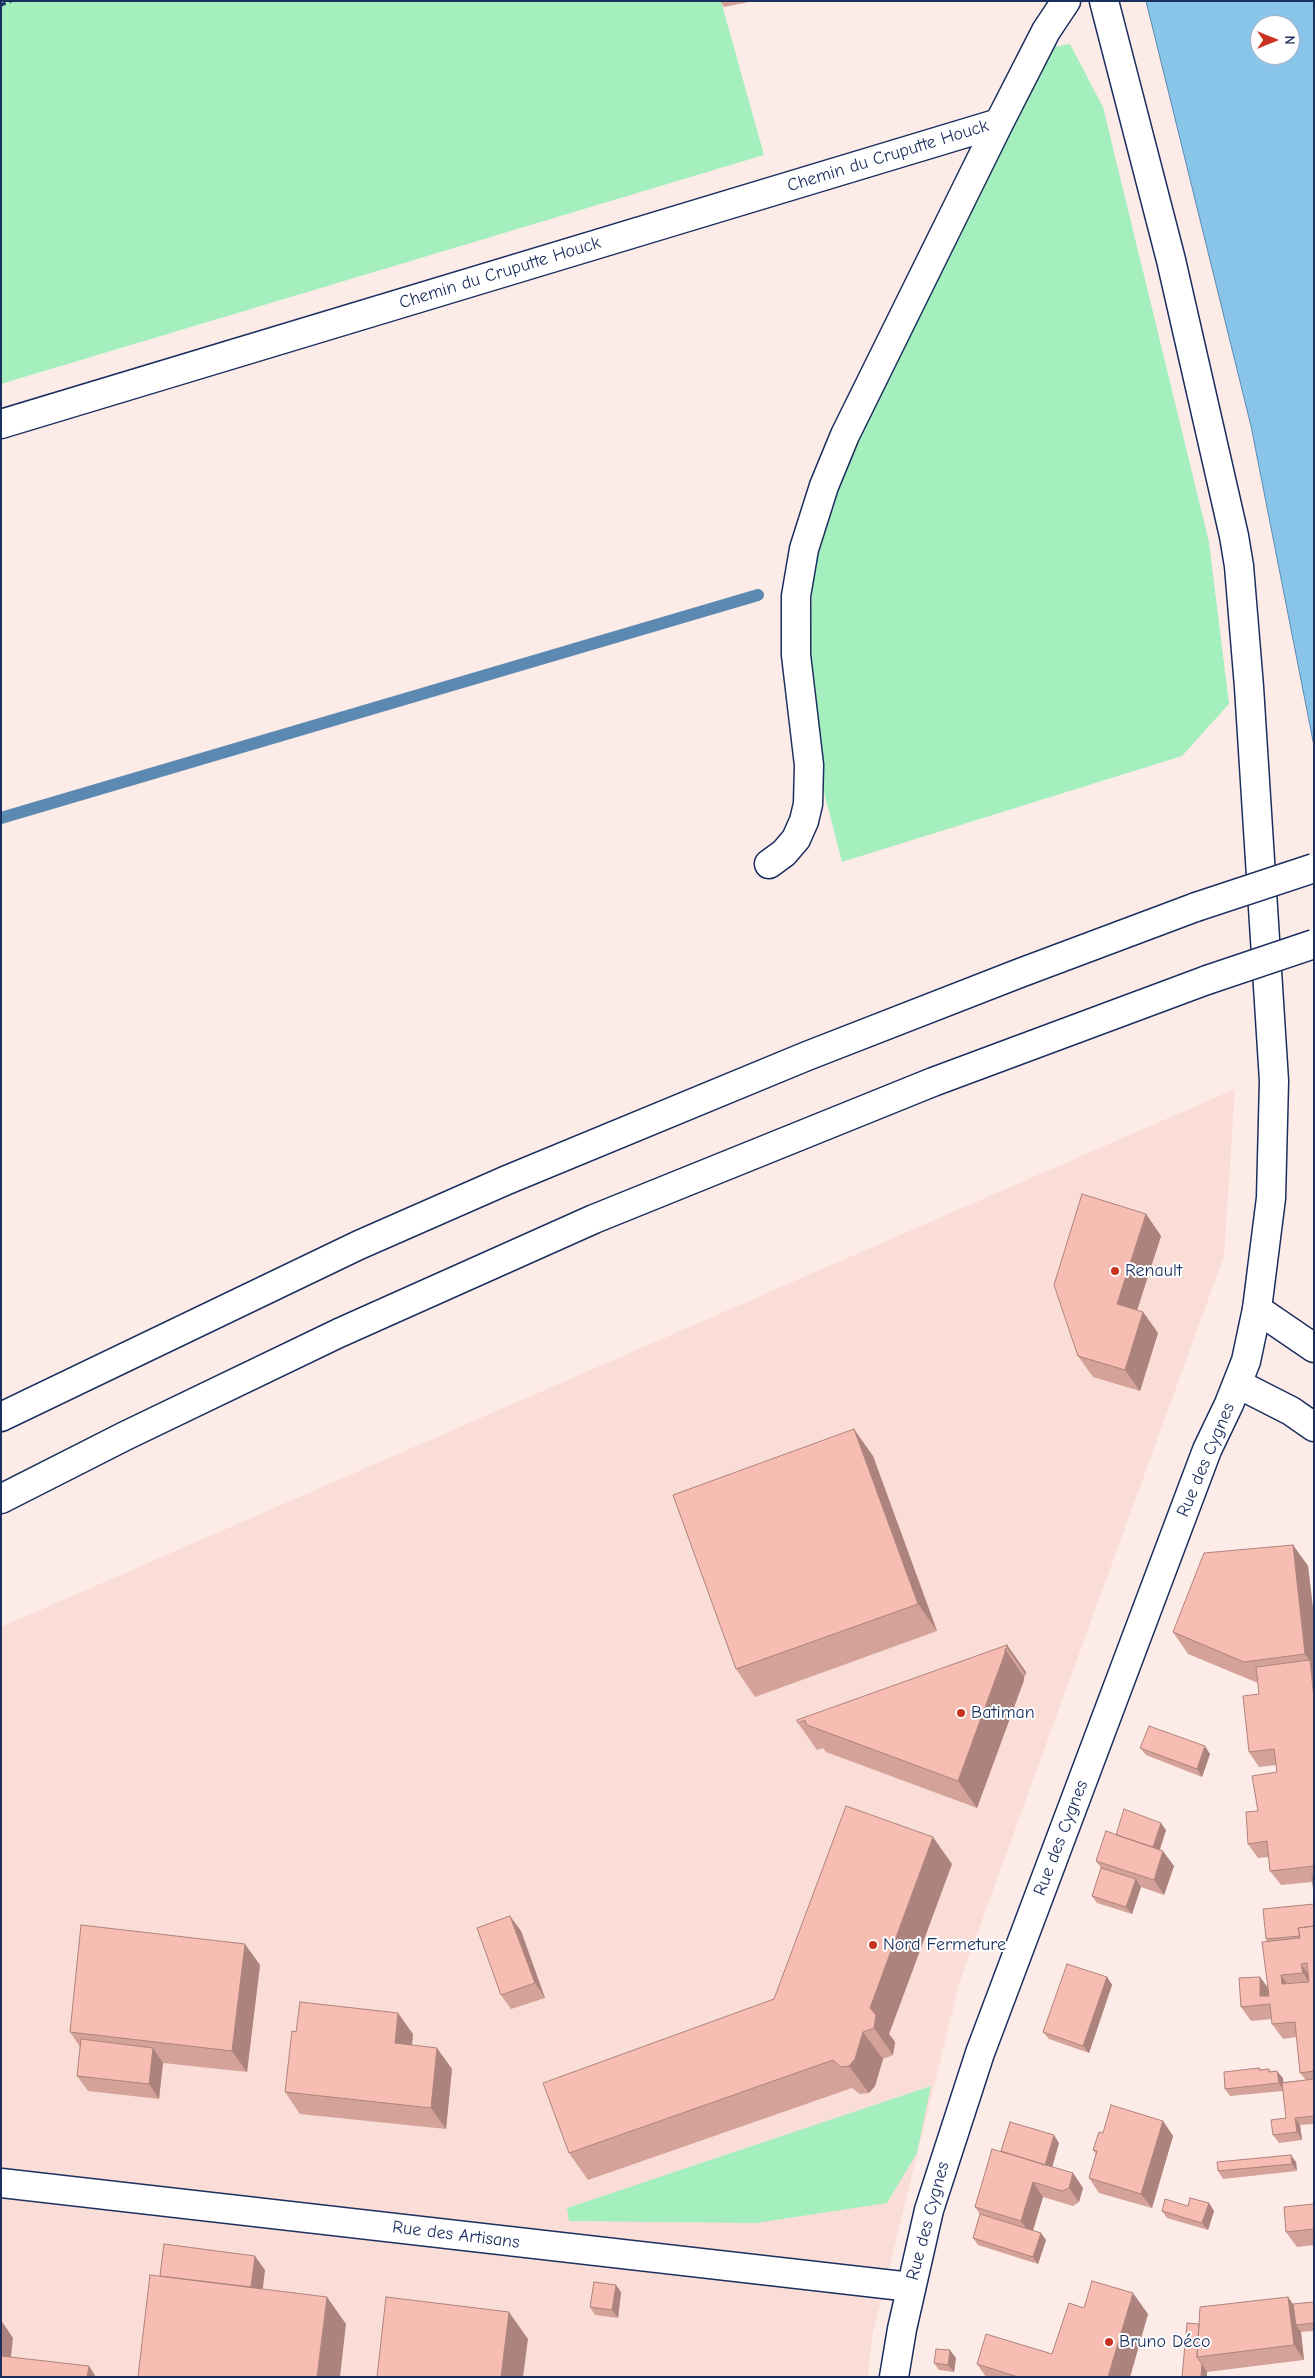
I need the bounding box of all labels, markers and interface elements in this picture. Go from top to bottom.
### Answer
north arrow [1250,15,1300,65]
text: N [1281,35,1298,45]
street label: Chemin du Cruputte Houck [785,115,991,197]
street label: Chemin du Cruputte Houck [397,232,603,314]
place label: Renault [1125,1260,1182,1282]
marker: Renault [1109,1265,1121,1277]
street label: Rue des Cygnes [1172,1400,1240,1520]
place label: Batiman [971,1702,1035,1724]
marker: Batiman [955,1707,967,1719]
street label: Rue des Cygnes [1029,1777,1093,1899]
place label: Nord Fermeture [883,1934,1006,1956]
marker: Nord Fermeture [867,1939,879,1951]
street label: Rue des Cygnes [902,2159,954,2283]
street label: Rue des Artisans [391,2216,521,2254]
place label: Bruno Déco [1119,2331,1211,2353]
marker: Bruno Déco [1103,2336,1115,2348]

